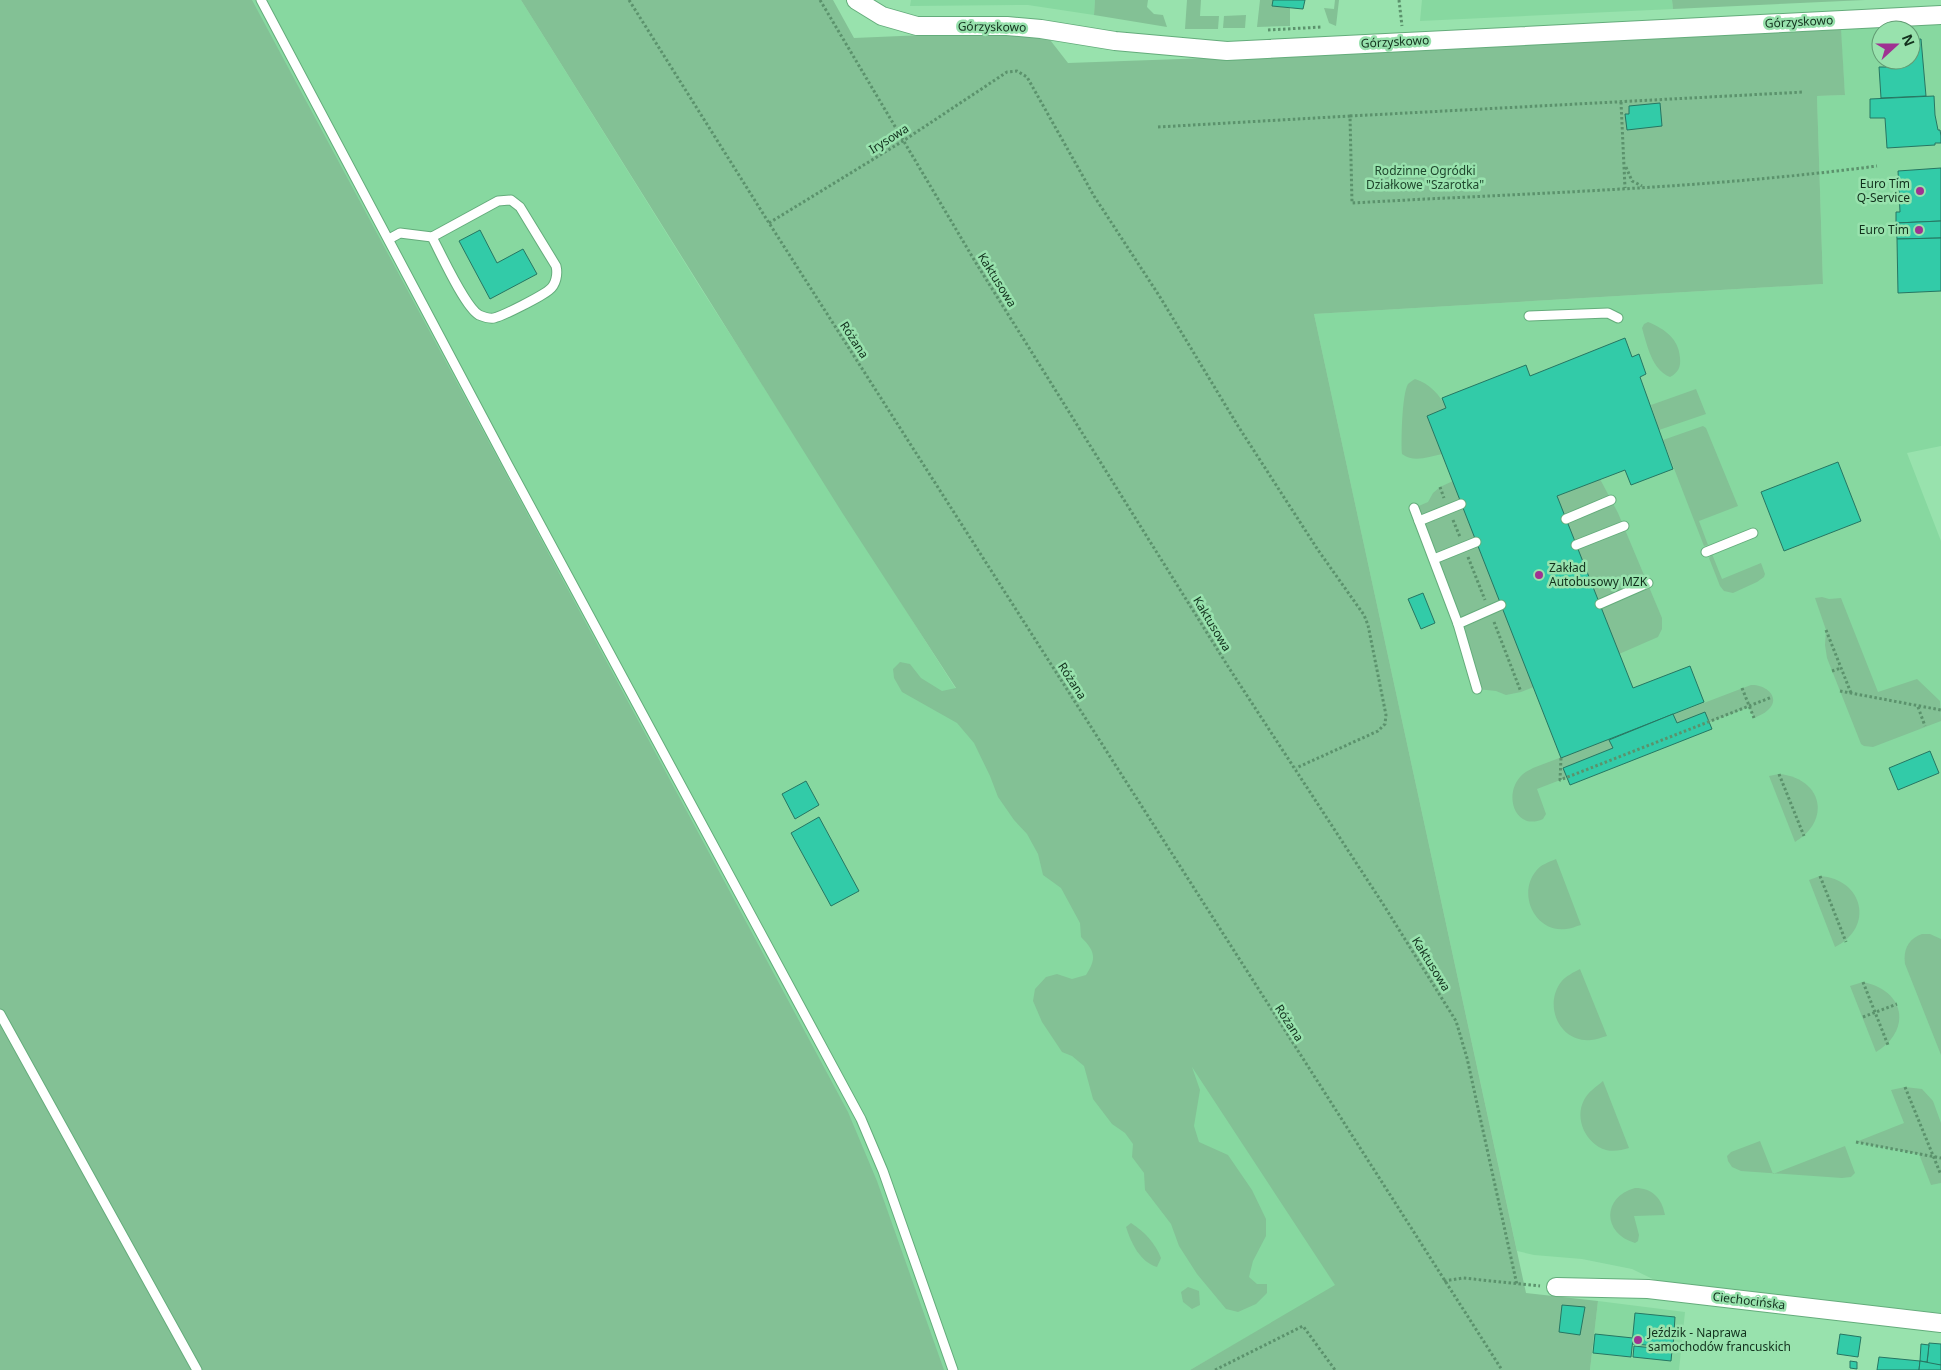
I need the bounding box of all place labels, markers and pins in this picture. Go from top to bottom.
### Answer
place label: Euro Tim Q-Service [1857,175,1910,206]
marker: Euro Tim Q-Service [1914,185,1926,197]
place label: Euro Tim [1859,221,1909,238]
marker: Euro Tim [1913,224,1925,236]
place label: Zakład Autobusowy MZK [1549,559,1648,590]
marker: Zakład Autobusowy MZK [1533,569,1545,581]
place label: Jeździk - Naprawa samochodów francuskich [1647,1324,1791,1355]
marker: Jeździk - Naprawa samochodów francuskich [1632,1334,1644,1346]

